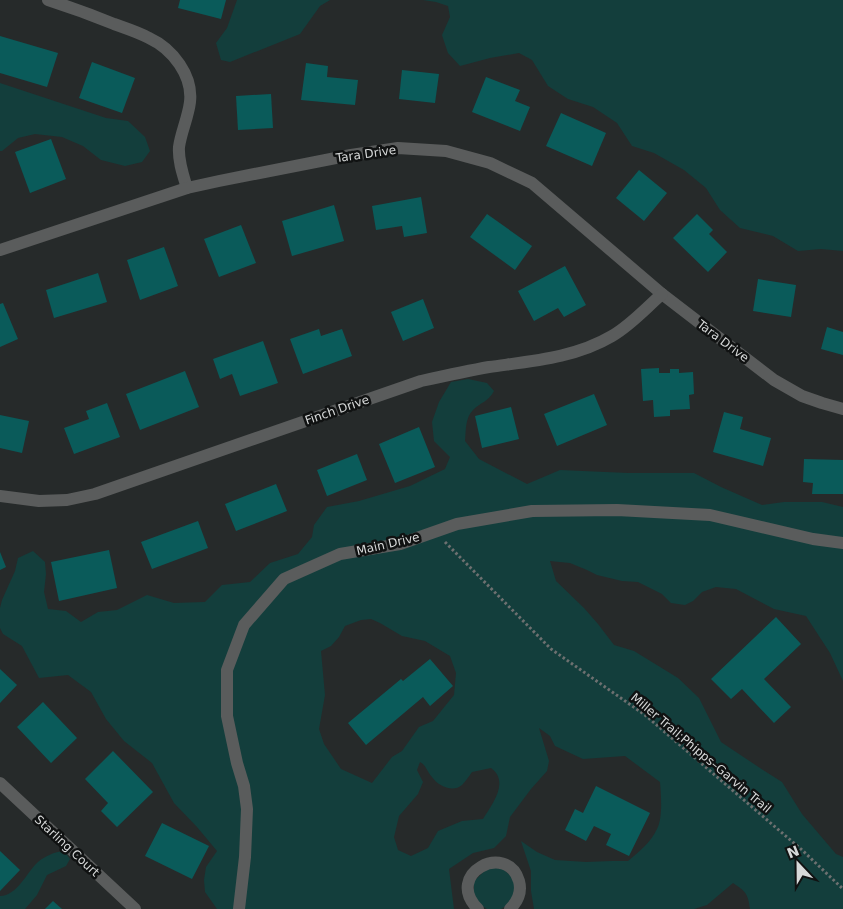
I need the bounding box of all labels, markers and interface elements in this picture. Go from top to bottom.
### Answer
street label: Tara Drive [334,143,397,165]
street label: Tara Drive [694,317,751,365]
street label: Finch Drive [303,392,371,428]
street label: Main Drive [355,530,421,558]
street label: Miller Trail;Phipps–Garvin Trail [628,690,774,816]
street label: Starling Court [32,812,102,880]
north arrow [773,839,823,889]
text: N [785,842,802,862]

